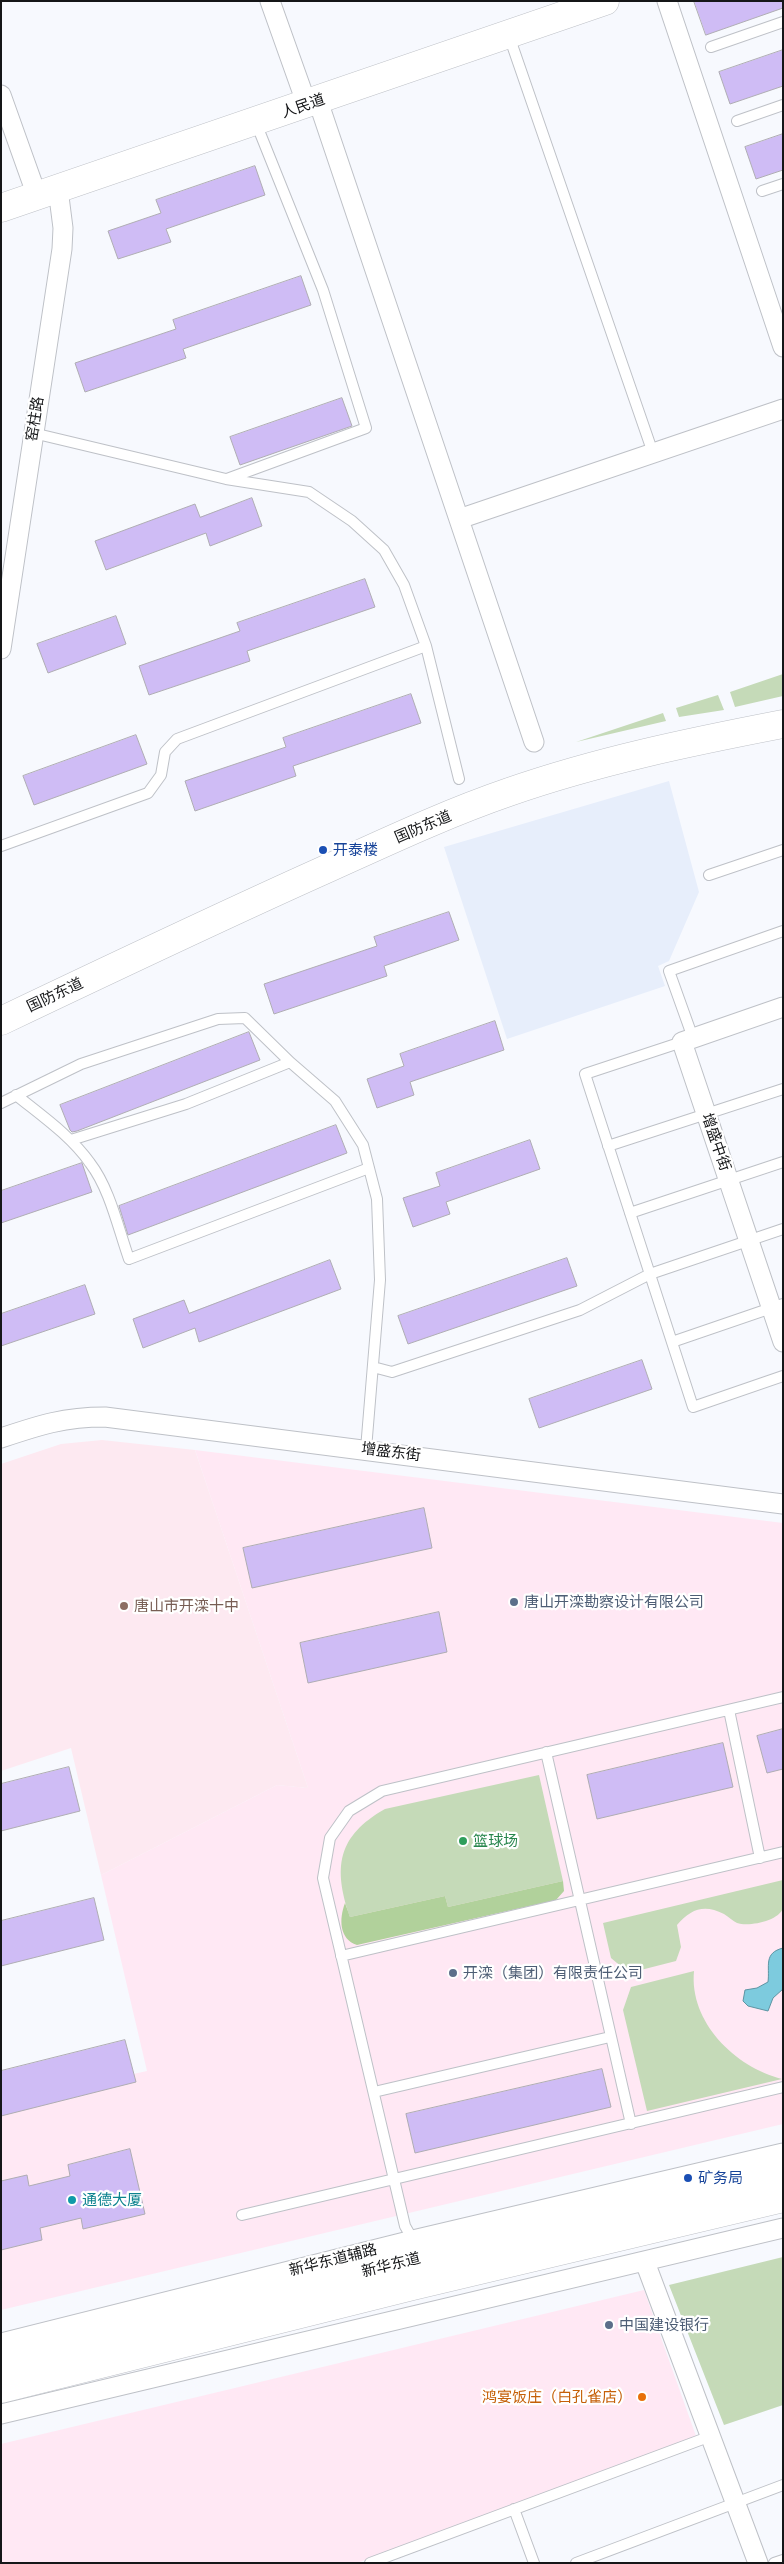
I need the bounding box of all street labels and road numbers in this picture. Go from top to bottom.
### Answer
street label: 人民道 [279,90,327,122]
street label: 窑柱路 [23,395,47,443]
street label: 国防东道 [392,807,454,847]
street label: 国防东道 [24,974,86,1016]
street label: 增盛中街 [698,1111,734,1173]
street label: 增盛东街 [360,1439,422,1465]
street label: 新华东道辅路 [287,2240,379,2280]
street label: 新华东道 [360,2249,422,2281]

